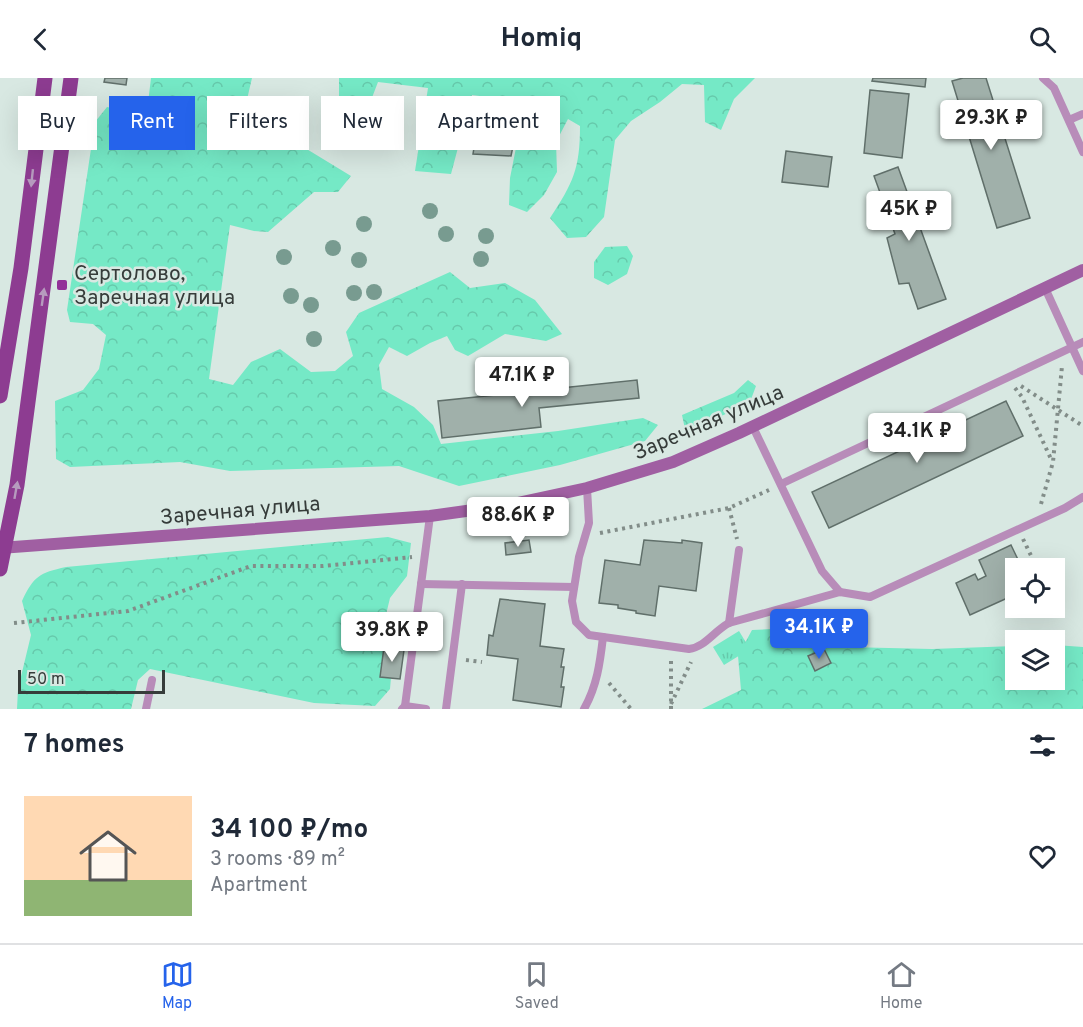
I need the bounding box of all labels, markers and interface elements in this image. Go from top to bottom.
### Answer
text: Homiq [501,22,582,56]
icon: back [24,23,57,56]
icon: search [1026,23,1059,56]
chip: Buy [18,96,97,150]
chip: Rent [109,96,195,150]
chip: Filters [207,96,309,150]
chip: New [321,96,404,150]
chip: Apartment [416,96,560,150]
pin: 29.3K ₽ [936,100,1046,151]
text: 29.3K ₽ [954,106,1028,132]
one-way arrow [27,168,37,187]
pin: 45K ₽ [867,191,951,242]
text: 45K ₽ [880,197,938,223]
place label: Сертолово, Заречная улица [74,261,235,312]
marker: Сертолово, Заречная улица [55,278,69,292]
one-way arrow [38,287,47,306]
pin: 47.1K ₽ [467,357,577,408]
text: 47.1K ₽ [489,363,555,389]
street label: Заречная улица [629,380,788,467]
pin: 34.1K ₽ [862,413,972,464]
text: 34.1K ₽ [882,419,952,445]
one-way arrow [12,480,21,499]
street label: Заречная улица [159,491,321,532]
pin: 88.6K ₽ [463,497,573,548]
text: 88.6K ₽ [481,503,555,529]
map controls [1005,558,1065,690]
button: locate [1005,558,1065,618]
pin: 34.1K ₽ [764,609,874,660]
pin: 39.8K ₽ [337,612,447,663]
text: 34.1K ₽ [784,615,854,641]
text: 39.8K ₽ [355,618,429,644]
button: layers [1005,630,1065,690]
scale bar [18,667,165,694]
text: 50 m [27,670,65,690]
text: 7 homes [24,729,124,762]
icon: filters [1026,729,1059,762]
text: 34 100 ₽/mo [210,814,368,847]
icon: home [72,820,144,892]
icon: heart [1026,840,1059,873]
text: 3 rooms · 89 m² [210,847,345,873]
text: Apartment [210,873,308,899]
tab: Map [161,958,194,1014]
tab: Saved [515,958,559,1014]
tab: Home [880,958,922,1014]

